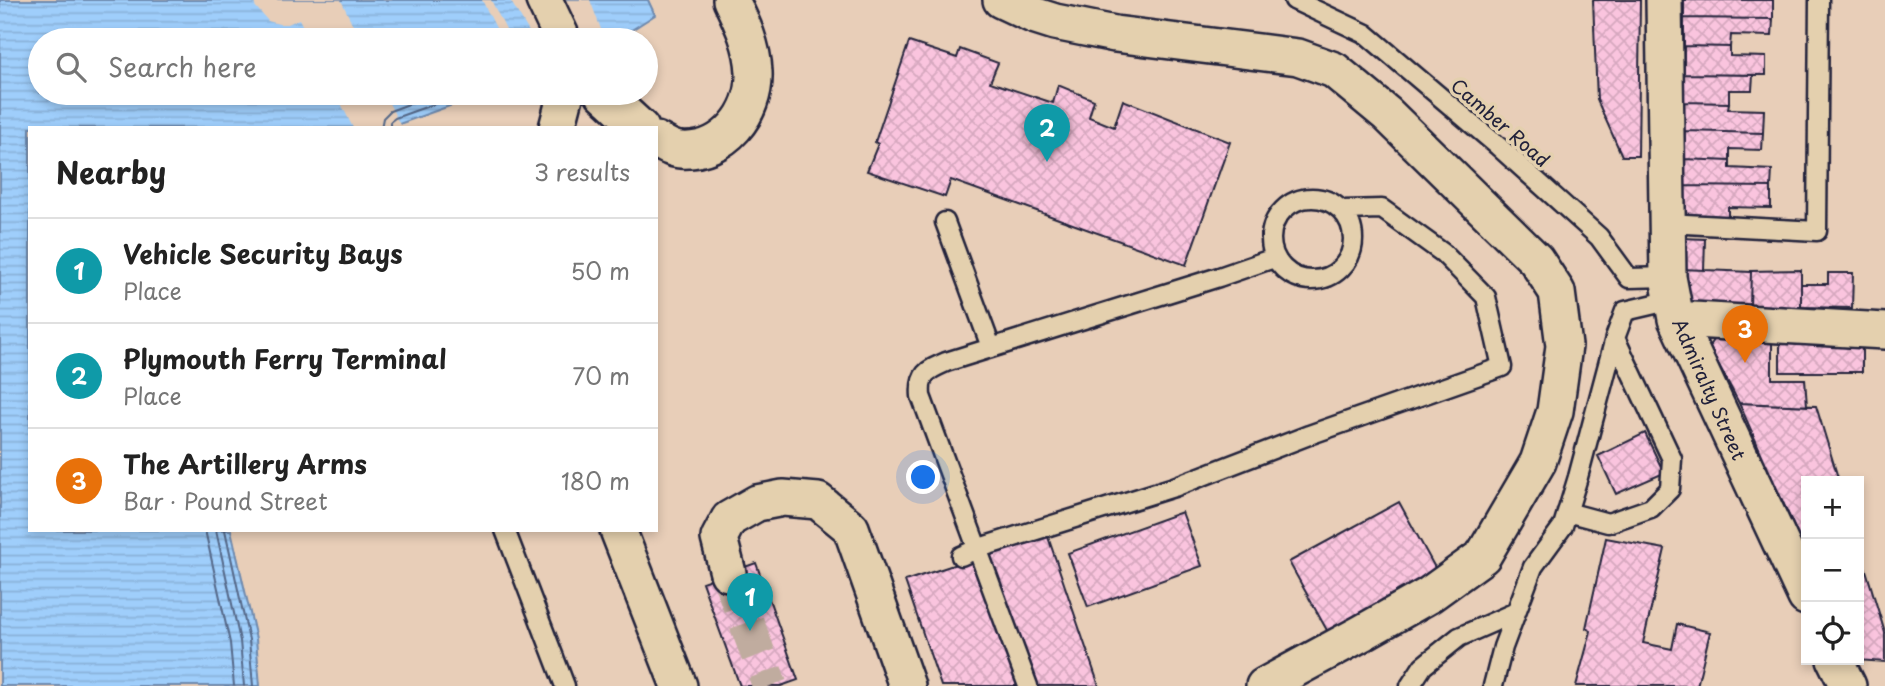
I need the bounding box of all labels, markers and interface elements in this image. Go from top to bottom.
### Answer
search box [28,28,658,105]
text: Search here [108,47,257,86]
icon: search [52,48,90,86]
street label: Camber Road [1445,71,1557,173]
pin: 2 [1024,104,1070,162]
text: Nearby [56,149,166,194]
text: 3 results [534,154,630,189]
text: Vehicle Security Bays [123,234,403,273]
text: 1 [74,253,85,288]
text: 50 m [570,253,630,288]
text: Place [123,273,182,308]
pin: 3 [1722,305,1768,363]
street label: Admiralty Street [1666,314,1754,465]
text: Plymouth Ferry Terminal [123,339,446,378]
text: 2 [71,358,87,393]
text: 70 m [572,358,630,393]
text: Place [123,378,182,413]
text: The Artillery Arms [123,444,367,483]
your location [906,460,940,494]
text: 3 [71,463,87,498]
text: 180 m [561,463,630,498]
map controls [1801,476,1864,665]
button: + [1801,476,1864,539]
text: Bar · Pound Street [123,483,328,518]
button: − [1801,539,1864,602]
pin: 1 [727,573,773,631]
button: locate [1801,602,1864,665]

